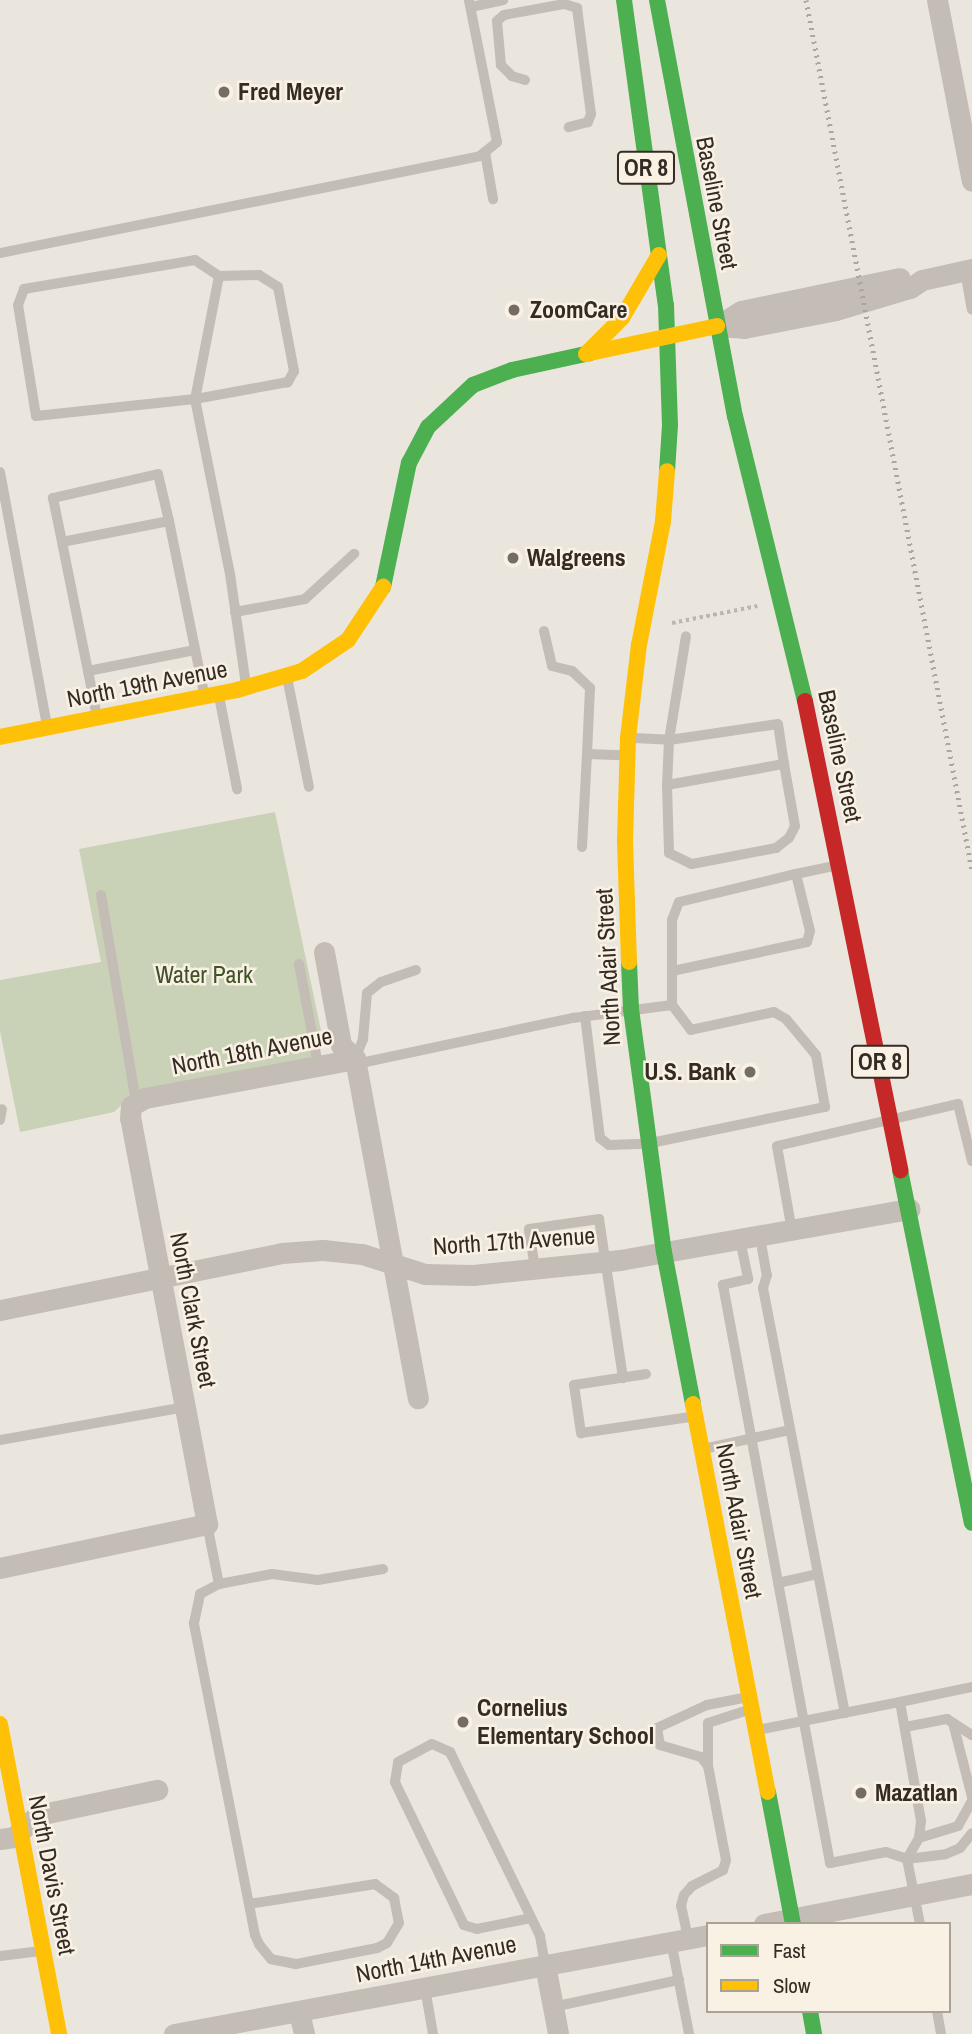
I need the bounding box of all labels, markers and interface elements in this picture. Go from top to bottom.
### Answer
place label: Fred Meyer [238,78,343,106]
marker: Fred Meyer [216,84,232,100]
street label: Baseline Street [690,134,744,272]
road number: OR 8 [616,148,676,188]
place label: ZoomCare [530,296,627,324]
marker: ZoomCare [504,300,524,320]
place label: Walgreens [527,544,626,572]
marker: Walgreens [505,550,521,566]
street label: North 19th Avenue [64,654,230,714]
street label: Baseline Street [812,687,868,825]
street label: North Adair Street [589,887,627,1047]
park label: Water Park [155,961,253,989]
street label: North 18th Avenue [169,1021,335,1081]
road number: OR 8 [850,1042,910,1082]
place label: U.S. Bank [644,1058,736,1086]
marker: U.S. Bank [742,1064,758,1080]
street label: North 17th Avenue [431,1221,597,1261]
street label: North Clark Street [164,1230,222,1390]
street label: North Adair Street [710,1440,768,1602]
place label: Cornelius Elementary School [477,1694,654,1750]
marker: Cornelius Elementary School [455,1714,471,1730]
place label: Mazatlan [875,1779,958,1807]
marker: Mazatlan [853,1785,869,1801]
street label: North Davis Street [22,1793,82,1957]
legend [706,1922,951,2013]
street label: North 14th Avenue [353,1929,519,1989]
text: Fast [773,1936,806,1965]
text: Slow [773,1971,810,2000]

